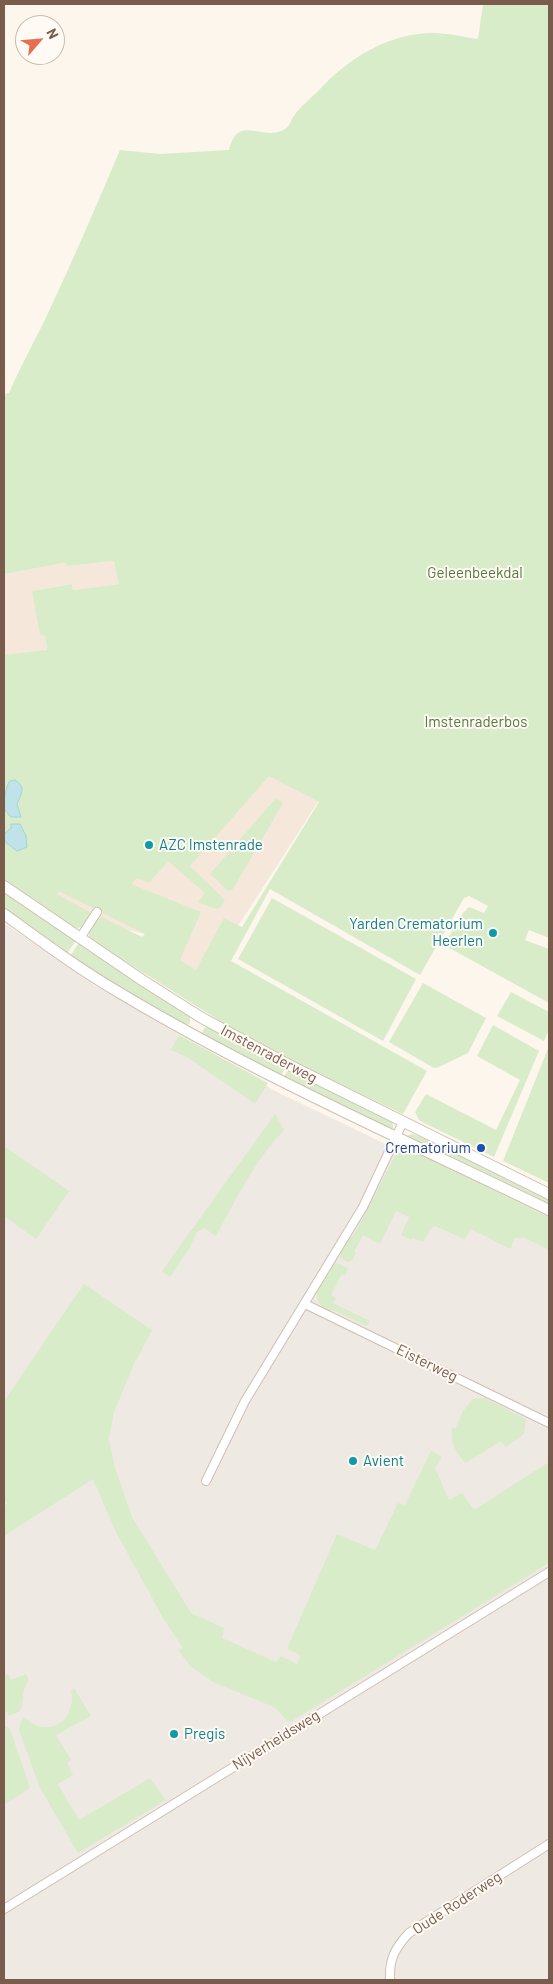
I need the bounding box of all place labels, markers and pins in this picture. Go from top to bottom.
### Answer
place label: AZC Imstenrade [159,836,263,854]
marker: AZC Imstenrade [143,839,155,851]
place label: Yarden Crematorium Heerlen [349,915,483,950]
marker: Yarden Crematorium Heerlen [487,927,499,939]
place label: Crematorium [385,1139,471,1157]
marker: Crematorium [475,1142,487,1154]
place label: Avient [363,1452,404,1470]
marker: Avient [347,1455,359,1467]
place label: Pregis [184,1725,225,1743]
marker: Pregis [168,1728,180,1740]

